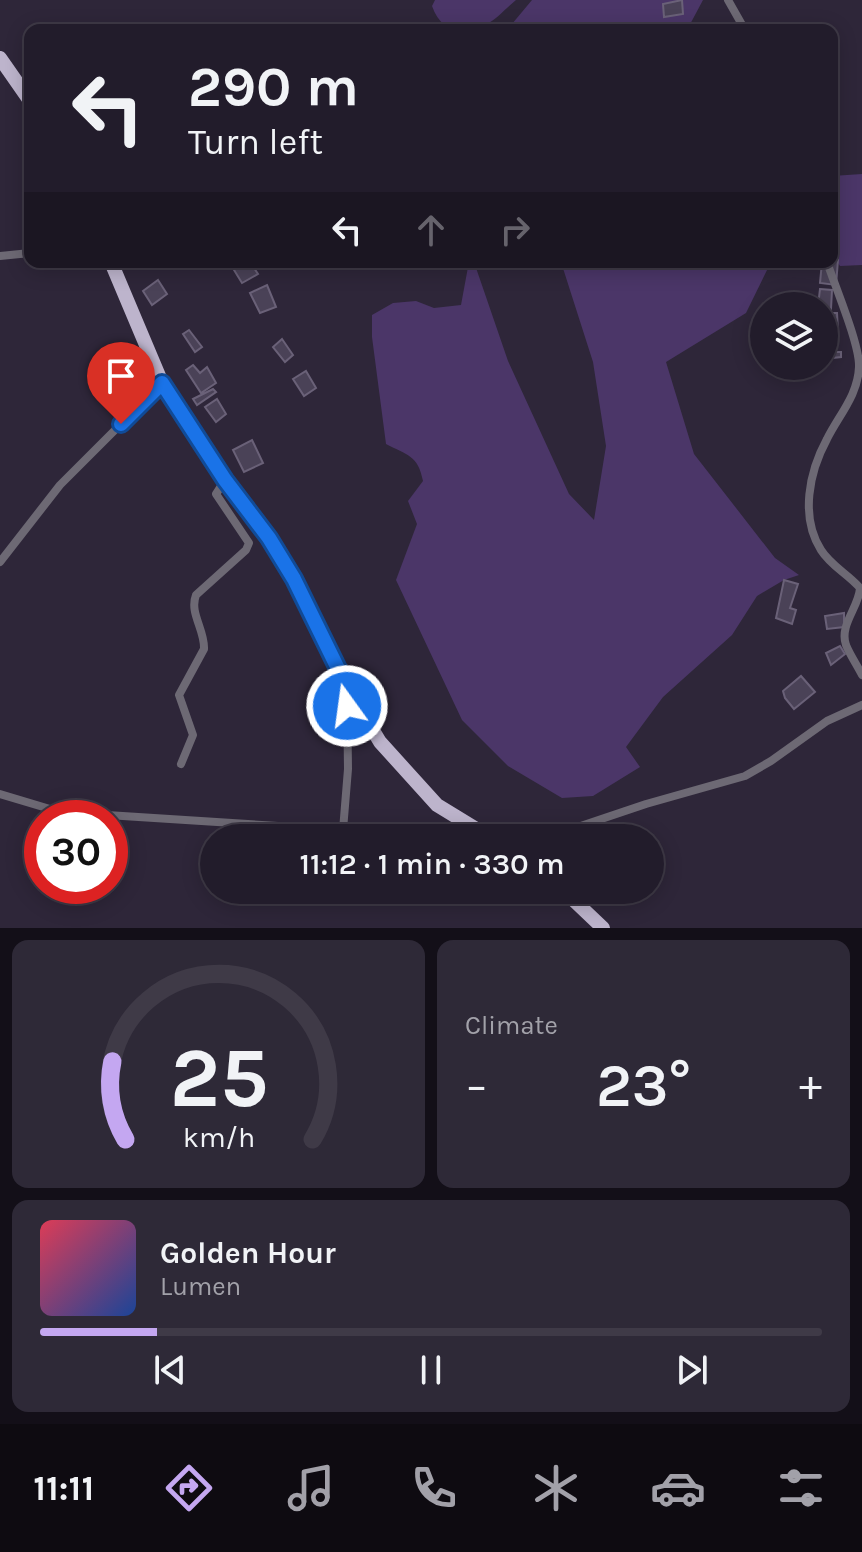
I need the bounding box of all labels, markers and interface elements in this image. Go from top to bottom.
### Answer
text: 290 m [188,54,359,119]
icon: left [56,56,160,160]
text: Turn left [188,121,323,163]
icon: left [325,208,369,252]
icon: ahead [409,208,453,252]
icon: right [493,208,537,252]
map controls [750,292,838,380]
button: layers [750,292,838,380]
pin [87,342,155,424]
icon: arrive [99,354,143,398]
position arrow [305,664,389,748]
speed limit sign: 30 [24,800,128,904]
text: 11:12 · 1 min · 330 m [299,846,565,882]
text: Climate [465,1010,558,1041]
text: 25 [169,1030,268,1127]
text: 23° [596,1051,691,1121]
text: − [465,1060,488,1111]
text: + [799,1060,822,1111]
text: km/h [182,1121,255,1154]
text: Golden Hour [160,1235,336,1271]
text: Lumen [160,1271,241,1302]
icon: previous [148,1348,192,1392]
icon: pause [409,1348,453,1392]
icon: next [670,1348,714,1392]
icon: directions [161,1460,217,1516]
icon: music [283,1460,339,1516]
icon: phone [406,1460,462,1516]
icon: climate [528,1460,584,1516]
icon: car [650,1460,706,1516]
icon: filters [773,1460,829,1516]
text: 11:11 [33,1467,94,1509]

